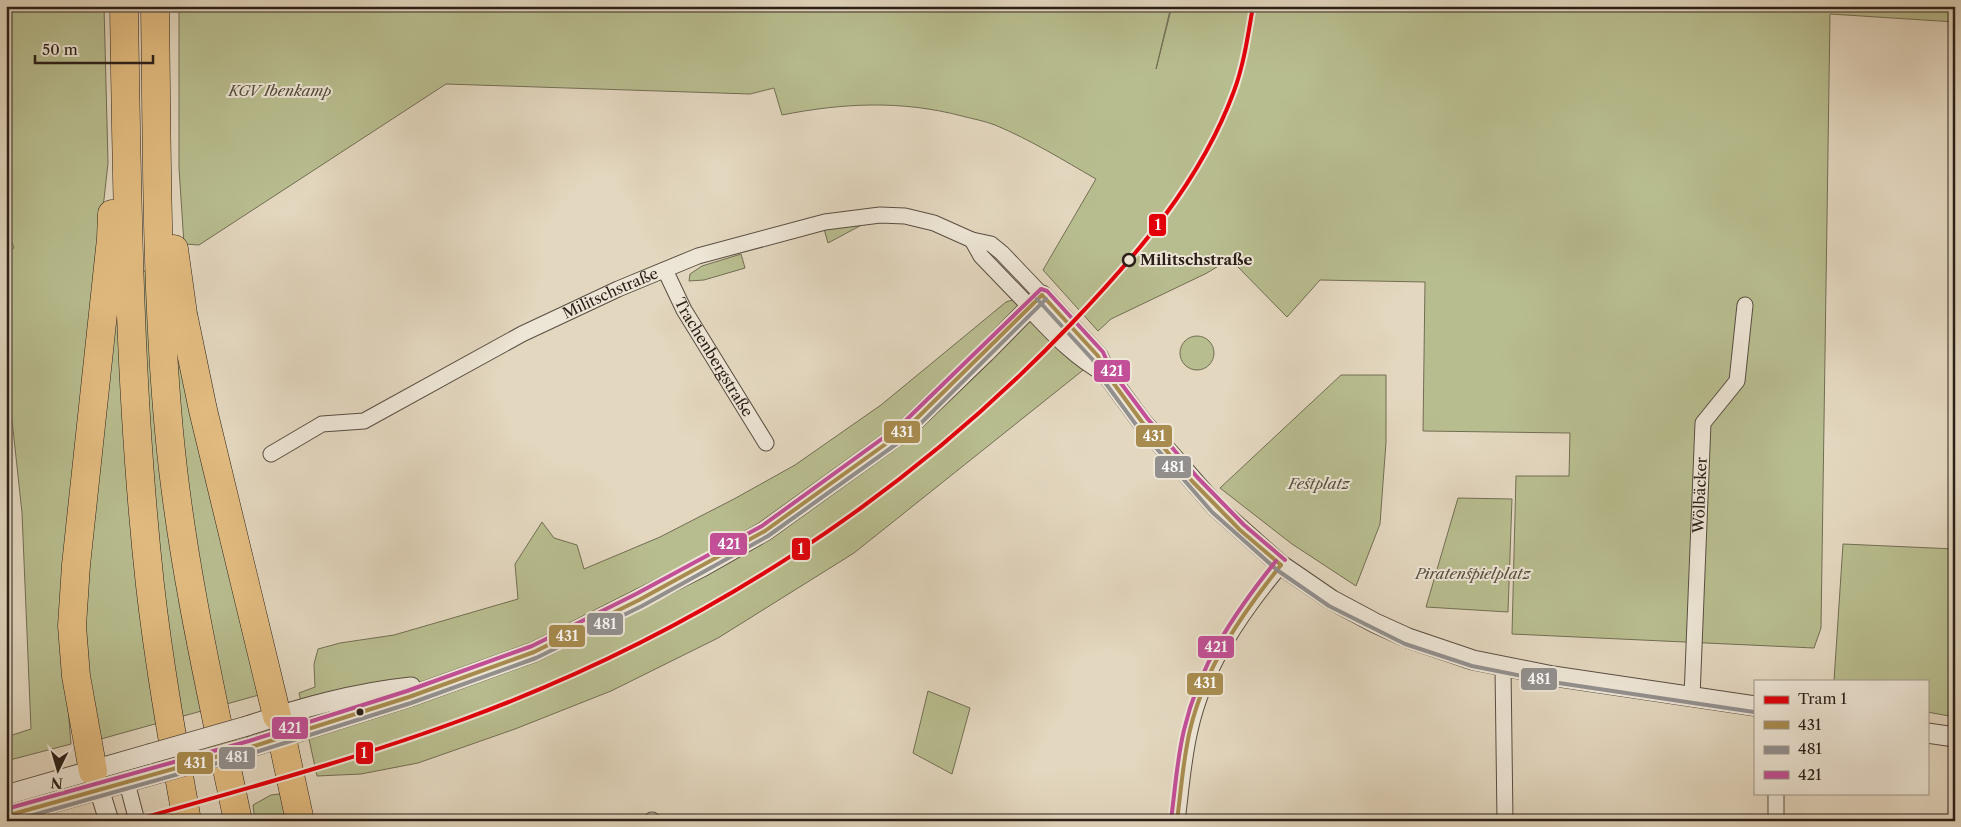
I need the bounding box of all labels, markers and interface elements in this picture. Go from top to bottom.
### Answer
scale bar [35,32,152,64]
text: 50 m [42,40,78,59]
park label: KGV Ibenkamp [228,81,331,100]
line badge: 1 [1148,213,1167,237]
text: 1 [1155,216,1162,234]
place label: Militschstraße [1140,250,1252,269]
marker: Militschstraße [1122,253,1136,267]
street label: Militschstraße [559,263,661,323]
street label: Trachenbergstraße [671,295,757,420]
line badge: 421 [1093,359,1131,383]
text: 421 [1101,362,1124,380]
line badge: 431 [883,420,921,444]
text: 431 [891,423,914,441]
line badge: 431 [1135,424,1173,448]
text: 431 [1143,427,1166,445]
line badge: 481 [1154,455,1192,479]
street label: Wölbäcker [1689,456,1711,535]
text: 481 [1161,458,1185,476]
park label: Festplatz [1287,474,1351,493]
line badge: 421 [709,532,748,556]
text: 421 [718,535,741,553]
line badge: 1 [791,537,811,561]
text: 1 [798,540,805,558]
park label: Piratenspielplatz [1414,564,1532,583]
line badge: 481 [586,612,624,636]
text: 481 [593,615,617,633]
line badge: 431 [548,624,586,648]
text: 431 [556,627,579,645]
line badge: 421 [1197,635,1235,659]
text: 421 [1205,638,1228,656]
line badge: 481 [1520,667,1558,691]
text: 481 [1527,670,1551,688]
line badge: 431 [1186,672,1224,696]
text: 431 [1194,674,1217,692]
legend [1754,680,1928,794]
text: Tram 1 [1798,689,1847,708]
unlabelled marker [355,707,365,717]
text: 431 [1798,715,1822,734]
line badge: 421 [271,716,309,740]
text: 421 [279,719,302,737]
text: 481 [1798,739,1823,758]
line badge: 1 [355,741,374,765]
north arrow [32,744,82,794]
text: 1 [361,744,368,762]
line badge: 481 [218,746,256,770]
text: 481 [225,748,249,766]
line badge: 431 [176,751,214,775]
text: 431 [184,754,207,772]
text: 421 [1798,765,1822,784]
text: N [50,773,64,792]

